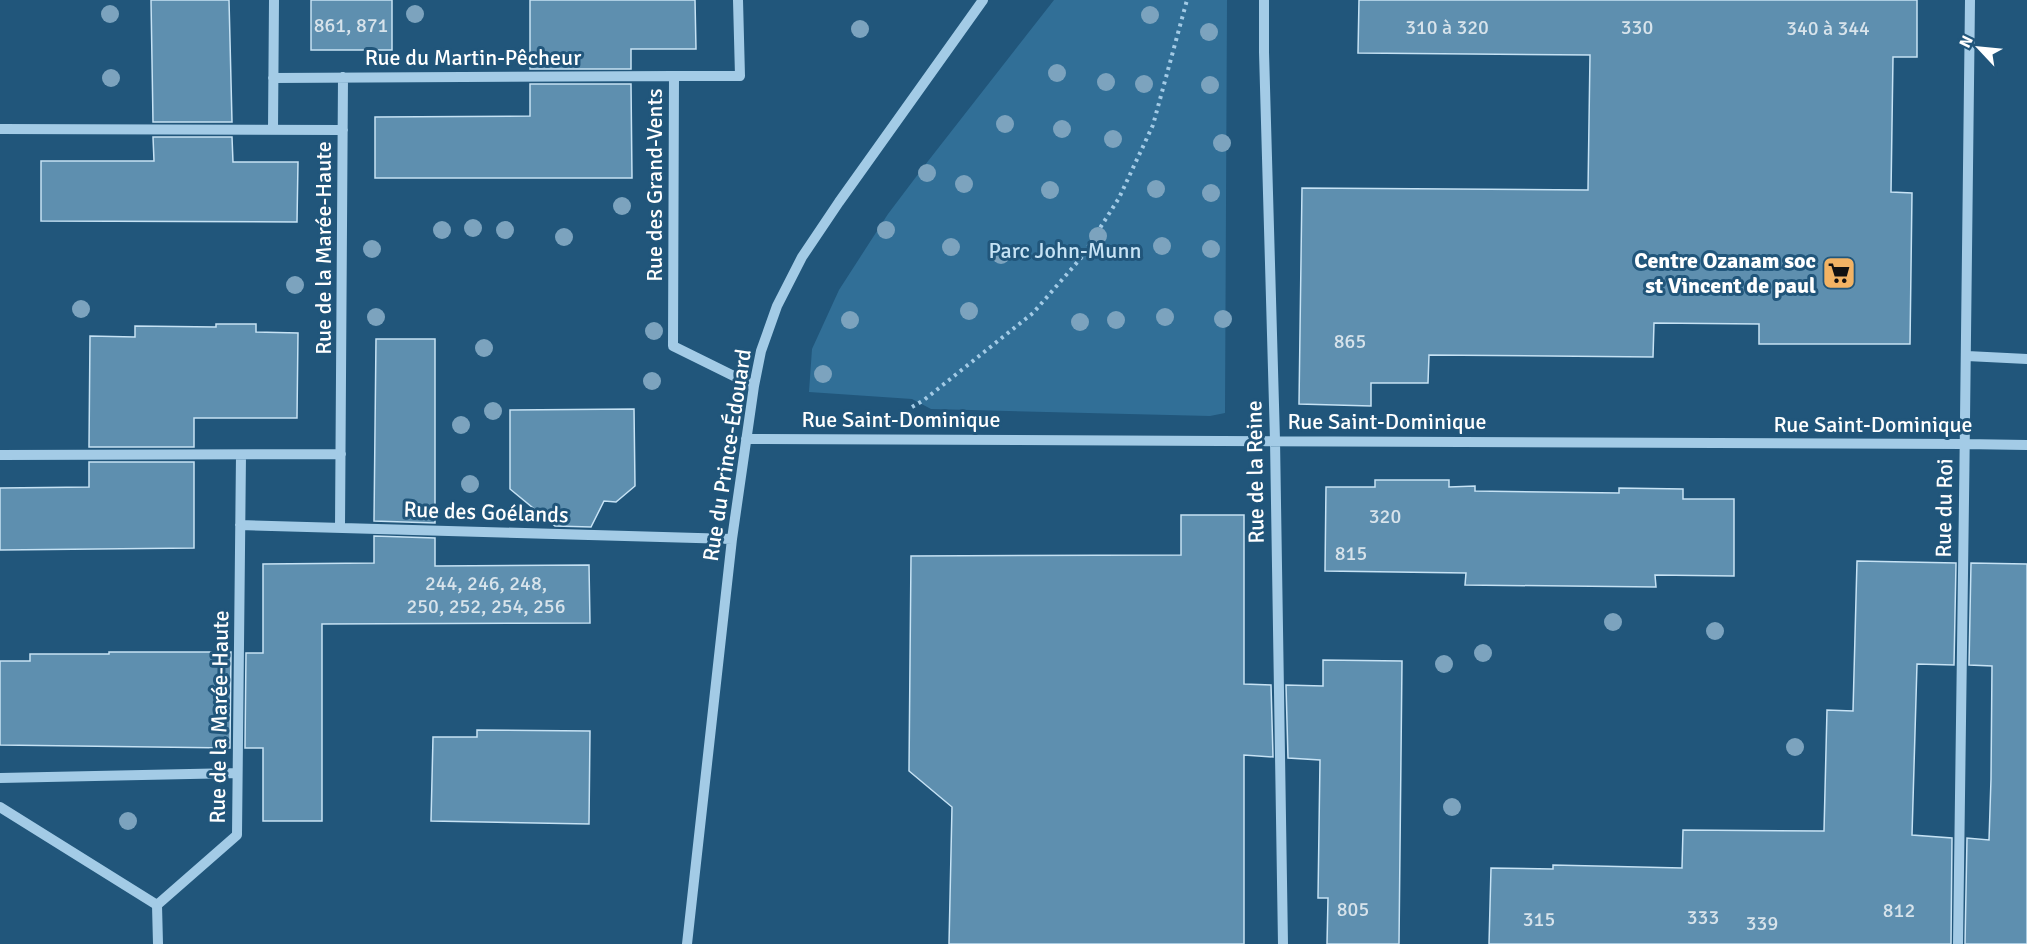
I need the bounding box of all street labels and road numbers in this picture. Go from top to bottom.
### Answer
street label: Rue du Martin-Pêcheur [365,44,581,71]
street label: Rue des Grand-Vents [641,88,668,282]
street label: Rue de la Marée-Haute [310,141,337,355]
street label: Rue du Prince-Édouard [697,347,757,563]
street label: Rue de la Reine [1240,400,1270,544]
street label: Rue Saint-Dominique [801,406,1001,433]
street label: Rue Saint-Dominique [1287,408,1487,435]
street label: Rue Saint-Dominique [1773,411,1973,438]
street label: Rue du Roi [1930,458,1958,558]
street label: Rue des Goélands [403,496,569,528]
street label: Rue de la Marée-Haute [204,610,234,824]

